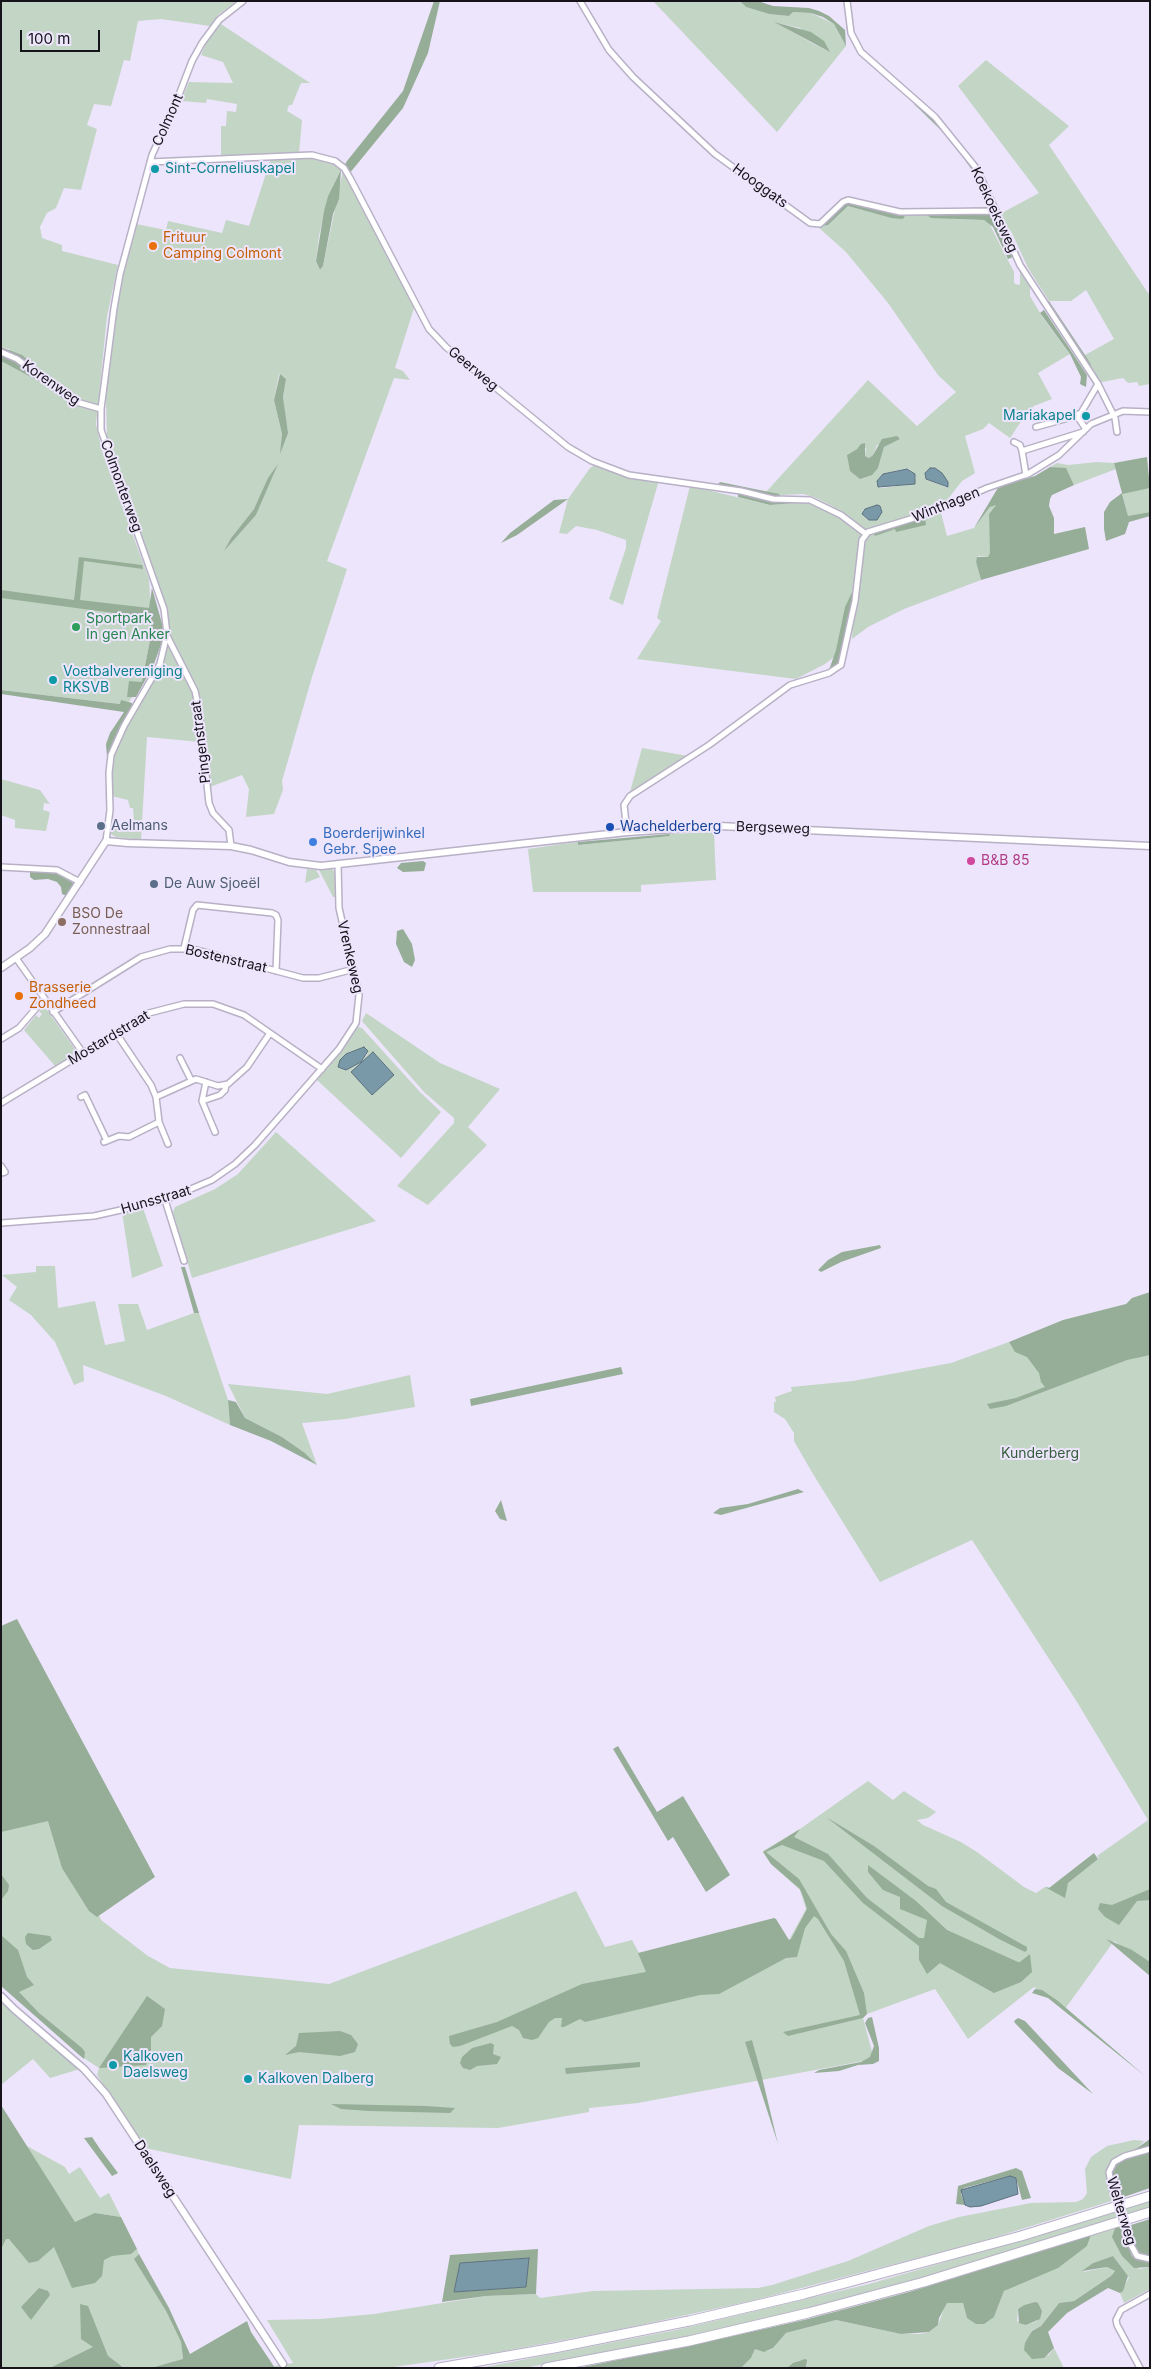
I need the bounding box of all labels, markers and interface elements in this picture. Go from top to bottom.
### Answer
scale bar [22,20,102,52]
text: 100 m [28,29,70,48]
street label: Colmont [149,91,187,149]
street label: Hooggats [729,160,791,212]
place label: Sint-Corneliuskapel [165,161,295,177]
marker: Sint-Corneliuskapel [149,163,161,175]
street label: Koekoeksweg [967,165,1021,255]
place label: Frituur Camping Colmont [163,230,282,262]
marker: Frituur Camping Colmont [147,240,159,252]
street label: Geerweg [445,343,501,395]
street label: Korenweg [19,357,83,409]
place label: Mariakapel [1003,408,1076,424]
marker: Mariakapel [1080,410,1092,422]
street label: Colmonterweg [97,438,145,534]
street label: Winthagen [910,484,982,526]
place label: Sportpark In gen Anker [86,611,170,644]
marker: Sportpark In gen Anker [70,621,82,633]
place label: Voetbalvereniging RKSVB [63,664,183,696]
marker: Voetbalvereniging RKSVB [47,674,59,686]
street label: Pingenstraat [188,700,214,784]
place label: Aelmans [111,818,168,834]
street label: Bergseweg [736,818,810,838]
place label: Wachelderberg [620,819,721,835]
marker: Aelmans [95,820,107,832]
marker: Wachelderberg [604,821,616,833]
place label: Boerderijwinkel Gebr. Spee [323,826,425,859]
marker: Boerderijwinkel Gebr. Spee [307,836,319,848]
place label: B&B 85 [981,853,1029,869]
marker: B&B 85 [965,855,977,867]
place label: De Auw Sjoeël [164,876,260,892]
marker: De Auw Sjoeël [148,878,160,890]
place label: BSO De Zonnestraal [72,906,150,939]
marker: BSO De Zonnestraal [56,916,68,928]
street label: Vrenkeweg [333,919,367,995]
street label: Bostenstraat [183,941,269,977]
place label: Brasserie Zondheed [29,980,96,1012]
marker: Brasserie Zondheed [13,990,25,1002]
street label: Mostardstraat [65,1007,153,1069]
street label: Hunsstraat [119,1182,193,1218]
park label: Kunderberg [1001,1446,1079,1462]
place label: Kalkoven Daelsweg [123,2049,188,2082]
marker: Kalkoven Daelsweg [107,2059,119,2071]
place label: Kalkoven Dalberg [258,2071,374,2087]
marker: Kalkoven Dalberg [242,2073,254,2085]
street label: Daelsweg [130,2137,180,2201]
street label: Welterweg [1103,2175,1139,2247]

